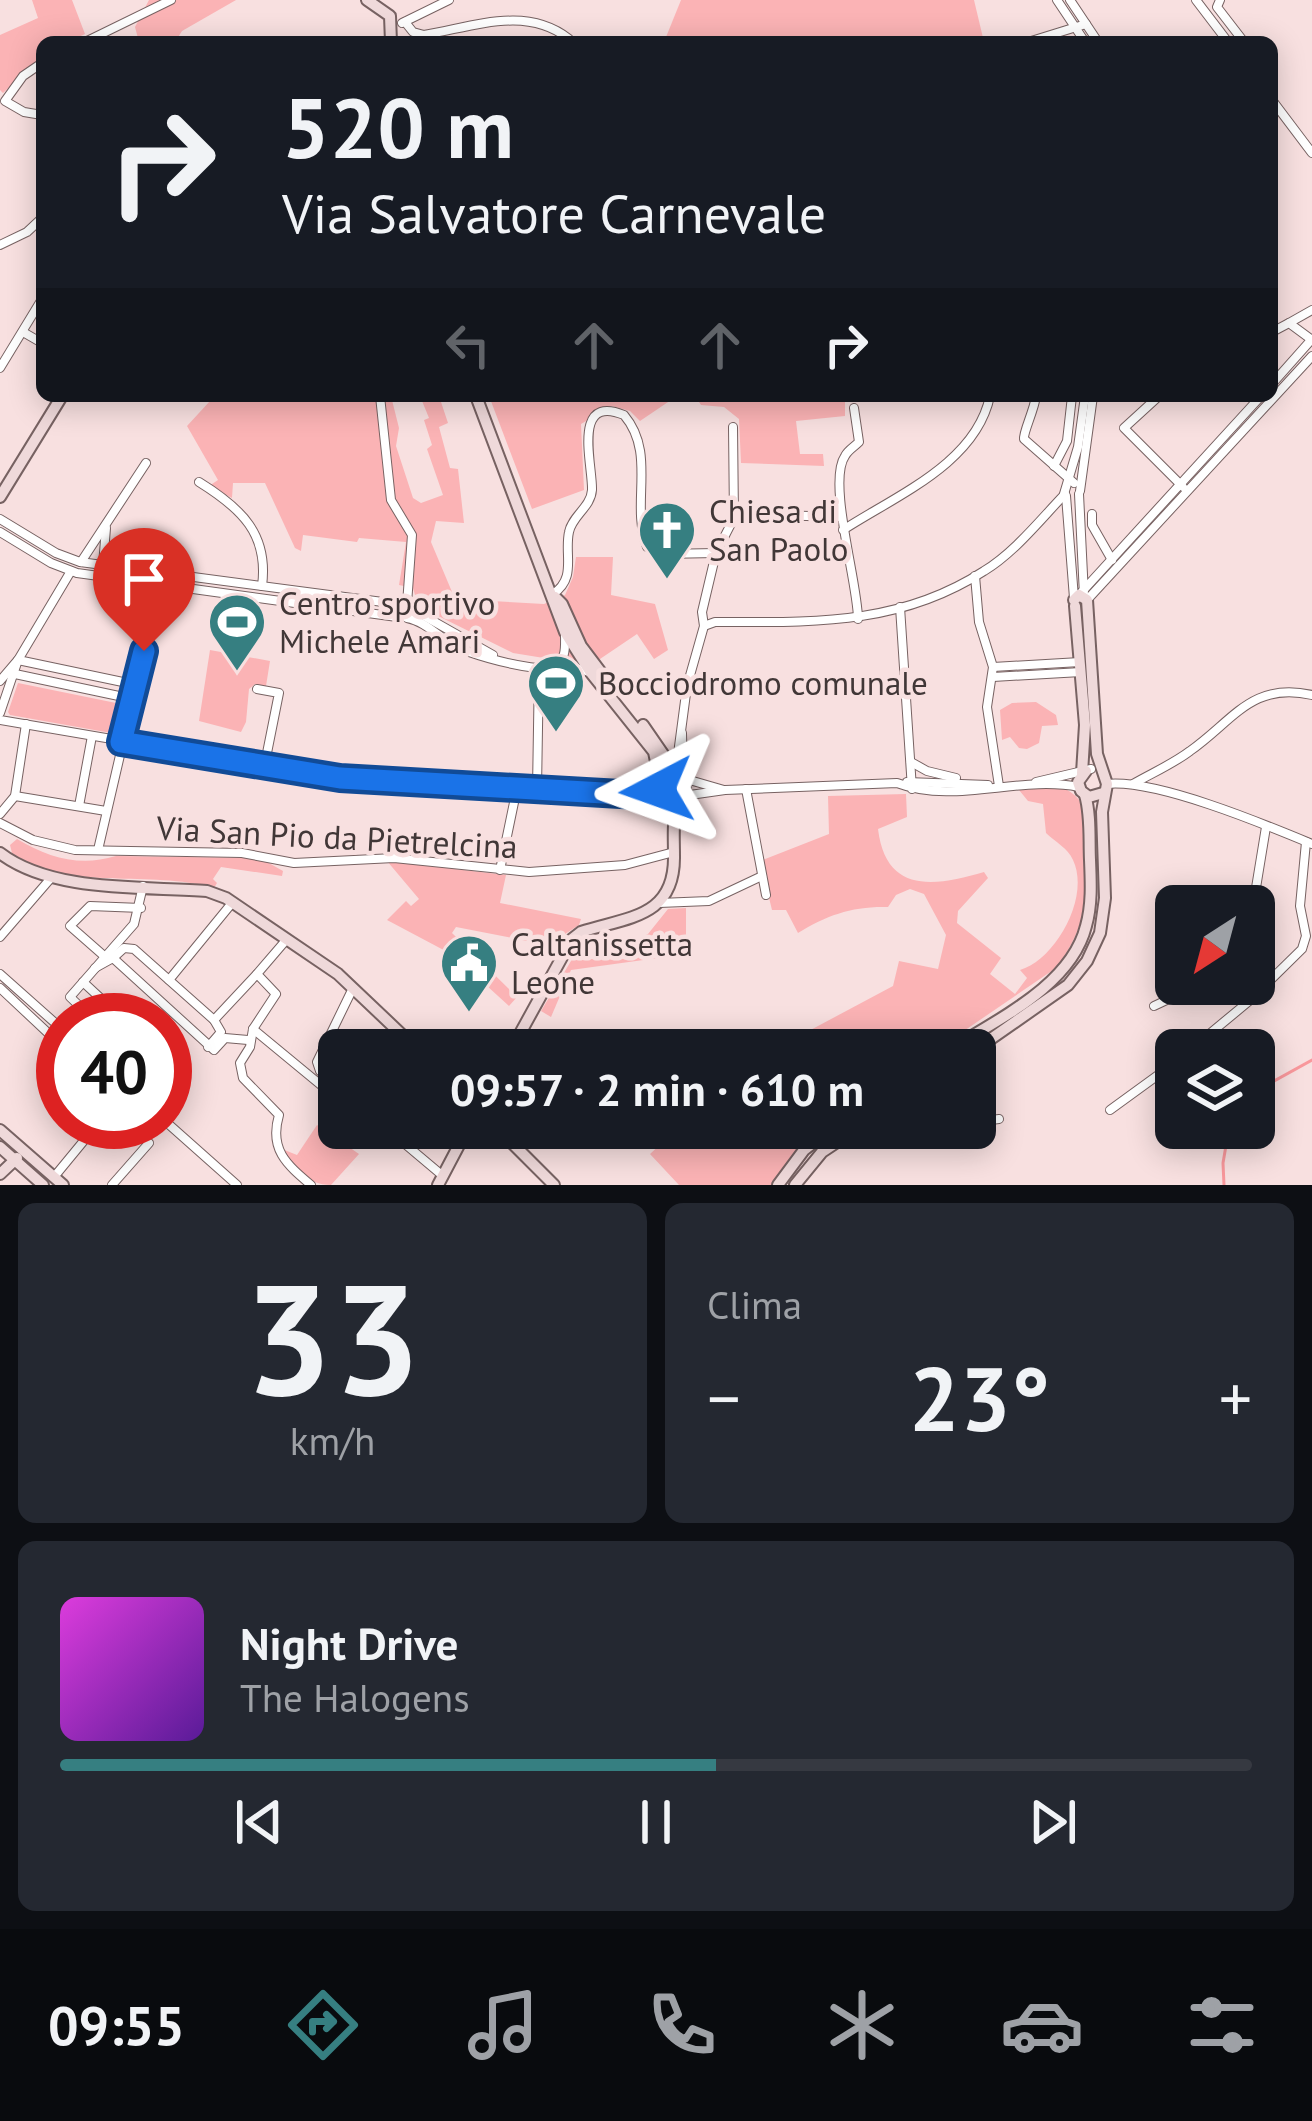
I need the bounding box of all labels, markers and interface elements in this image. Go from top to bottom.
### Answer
text: 520 m [282,72,514,181]
icon: right [84,84,240,240]
text: Via Salvatore Carnevale [282,178,826,248]
icon: left [435,312,501,378]
icon: ahead [561,312,627,378]
icon: ahead [687,312,753,378]
icon: right [813,312,879,378]
place label: Chiesa di San Paolo [709,489,848,570]
church icon: Chiesa di San Paolo [636,499,698,581]
pin [93,528,195,651]
icon: arrive [111,546,177,612]
place label: Centro sportivo Michele Amari [279,581,495,662]
sports icon: Centro sportivo Michele Amari [206,591,268,673]
sports icon: Bocciodromo comunale [525,652,587,734]
place label: Bocciodromo comunale [598,661,928,704]
position arrow [594,727,720,853]
street label: Via San Pio da Pietrelcina [155,806,519,867]
north arrow [1155,885,1275,1005]
map controls [1155,885,1275,1149]
place label: Caltanissetta Leone [511,922,693,1003]
public building icon: Caltanissetta Leone [438,932,500,1014]
speed limit sign: 40 [36,993,192,1149]
button: layers [1155,1029,1275,1149]
text: 09:57 · 2 min · 610 m [450,1060,864,1118]
text: 33 [244,1236,421,1438]
text: Clima [707,1279,802,1330]
text: 23° [909,1339,1050,1456]
text: − [707,1355,740,1440]
text: + [1219,1355,1252,1440]
text: km/h [290,1415,375,1466]
text: Night Drive [240,1614,458,1672]
text: The Halogens [240,1672,470,1723]
icon: previous [226,1789,292,1855]
icon: pause [623,1789,689,1855]
icon: next [1020,1789,1086,1855]
icon: directions [281,1983,365,2067]
icon: music [461,1983,545,2067]
icon: phone [640,1983,724,2067]
icon: climate [820,1983,904,2067]
icon: car [1000,1983,1084,2067]
icon: filters [1180,1983,1264,2067]
text: 09:55 [48,1990,185,2060]

